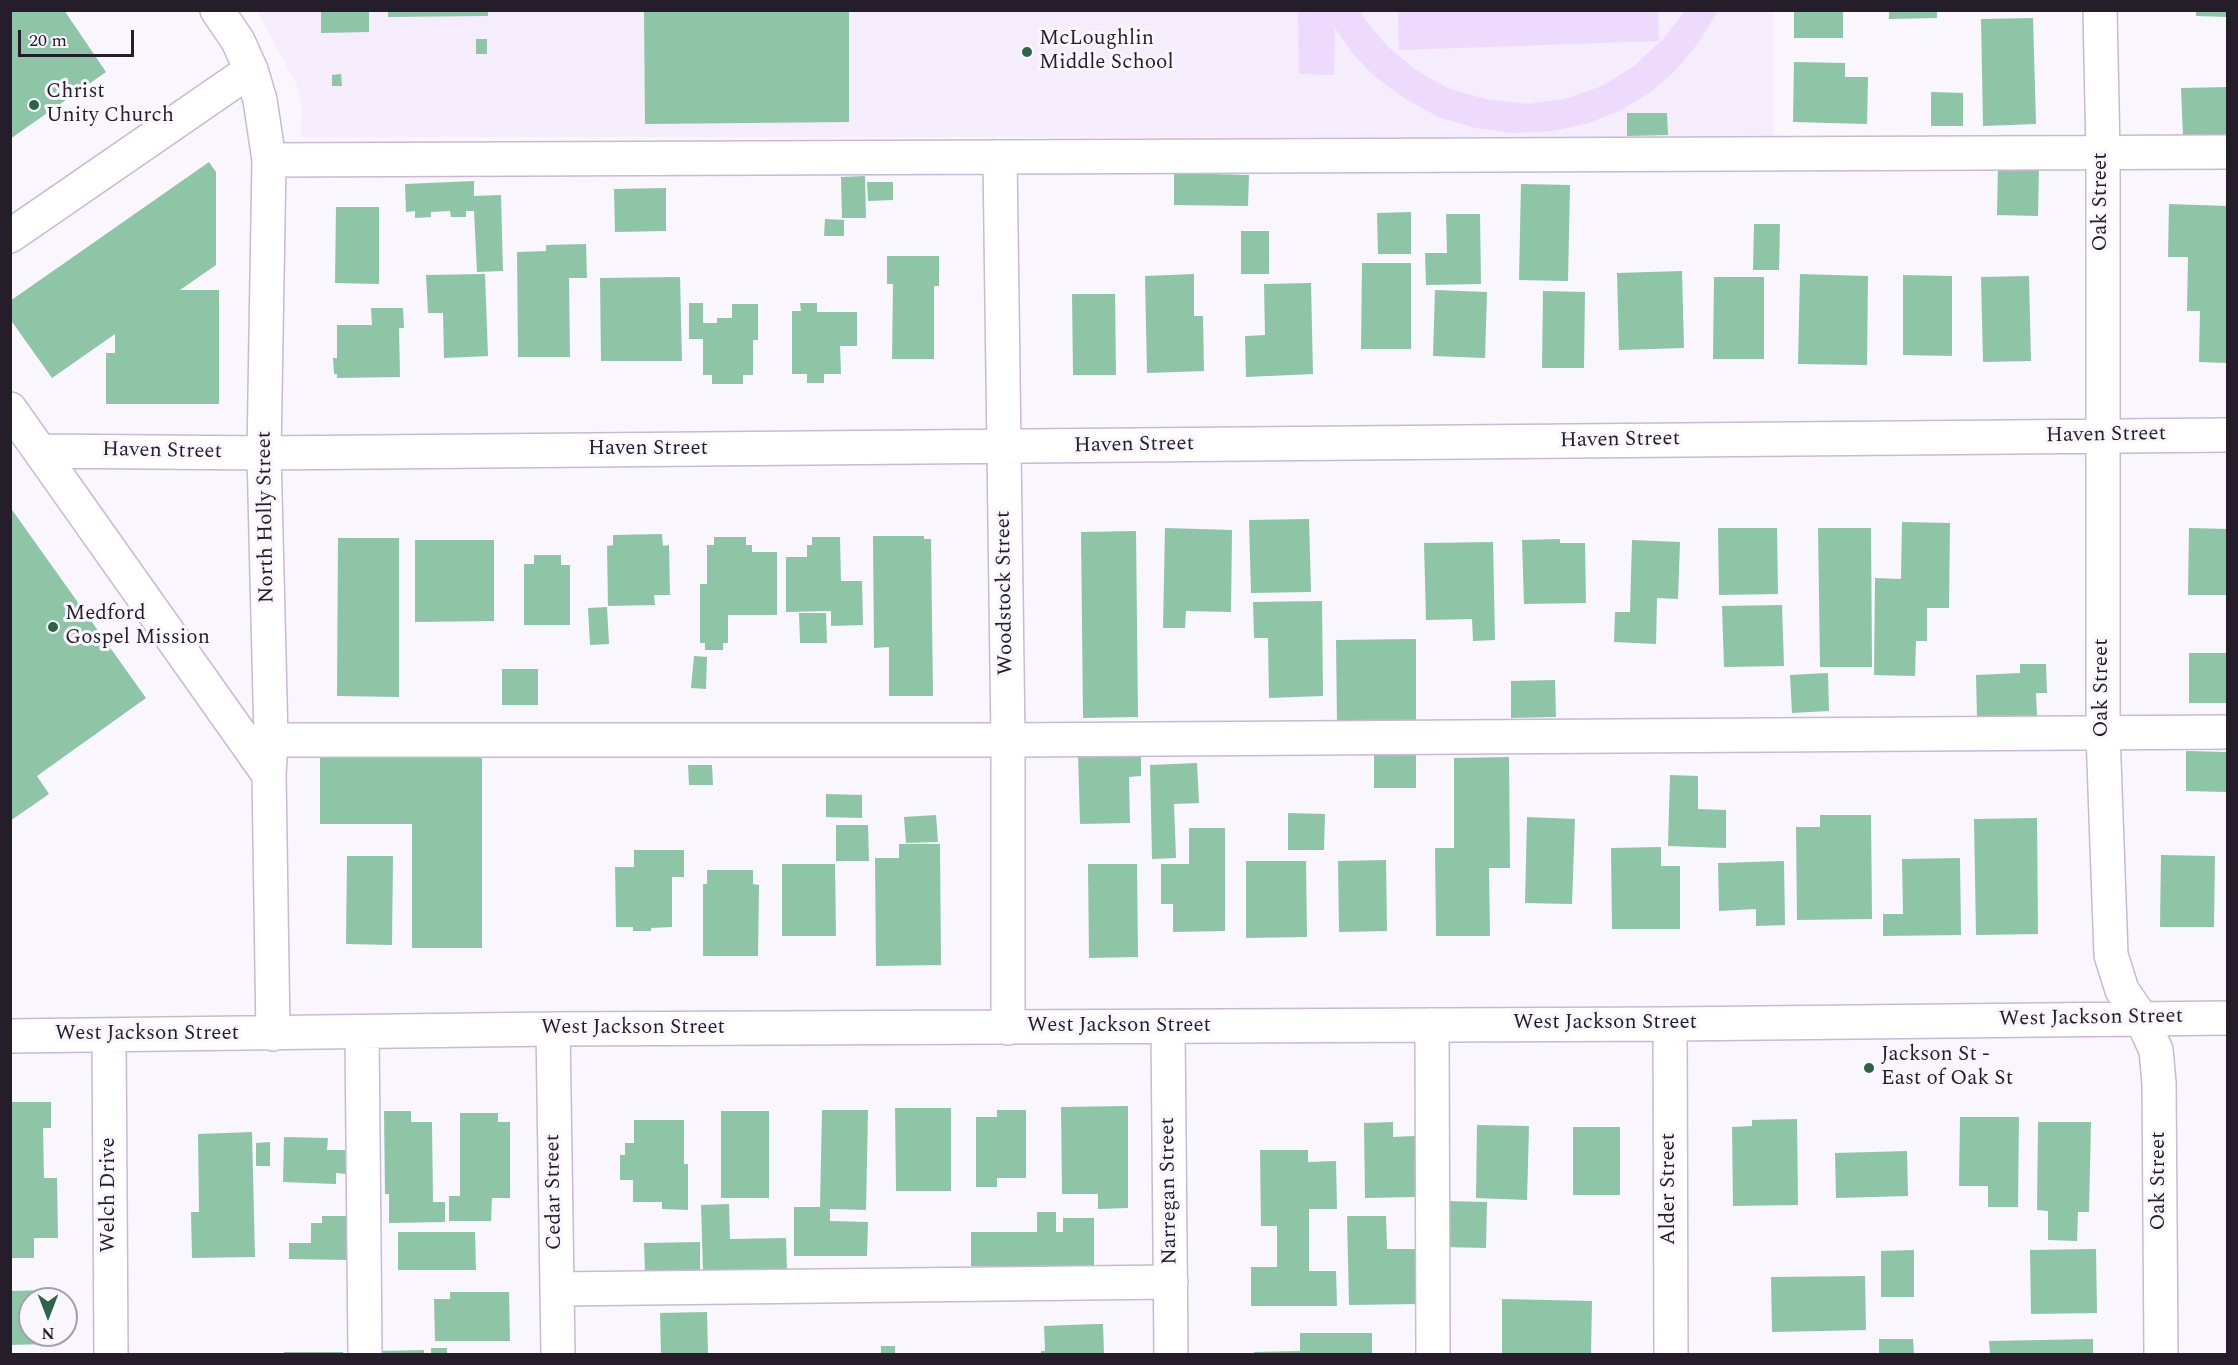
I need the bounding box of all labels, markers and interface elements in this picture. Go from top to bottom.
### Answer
scale bar [21,18,136,56]
text: 20 m [29,27,67,54]
place label: McLoughlin Middle School [1039,27,1174,77]
marker: McLoughlin Middle School [1020,45,1034,59]
place label: Christ Unity Church [46,80,174,130]
marker: Christ Unity Church [27,98,41,112]
street label: Oak Street [2089,152,2115,252]
street label: Haven Street [2046,422,2166,450]
street label: Haven Street [1560,427,1680,455]
street label: North Holly Street [253,431,281,603]
street label: Haven Street [1074,432,1194,460]
street label: Haven Street [588,437,708,463]
street label: Haven Street [102,438,222,466]
street label: Woodstock Street [992,510,1020,676]
place label: Medford Gospel Mission [65,602,210,652]
marker: Medford Gospel Mission [46,620,60,634]
street label: Oak Street [2090,638,2116,738]
street label: West Jackson Street [1999,1005,2183,1033]
street label: West Jackson Street [1513,1011,1697,1037]
street label: West Jackson Street [1027,1014,1211,1040]
street label: West Jackson Street [541,1016,725,1042]
street label: West Jackson Street [55,1022,239,1048]
place label: Jackson St - East of Oak St [1881,1043,2013,1093]
marker: Jackson St - East of Oak St [1862,1061,1876,1075]
street label: Narregan Street [1156,1117,1184,1265]
street label: Oak Street [2147,1131,2173,1231]
street label: Alder Street [1657,1133,1683,1245]
street label: Cedar Street [541,1134,569,1250]
street label: Welch Drive [97,1137,123,1253]
north arrow [18,1287,78,1347]
text: N [41,1321,55,1345]

